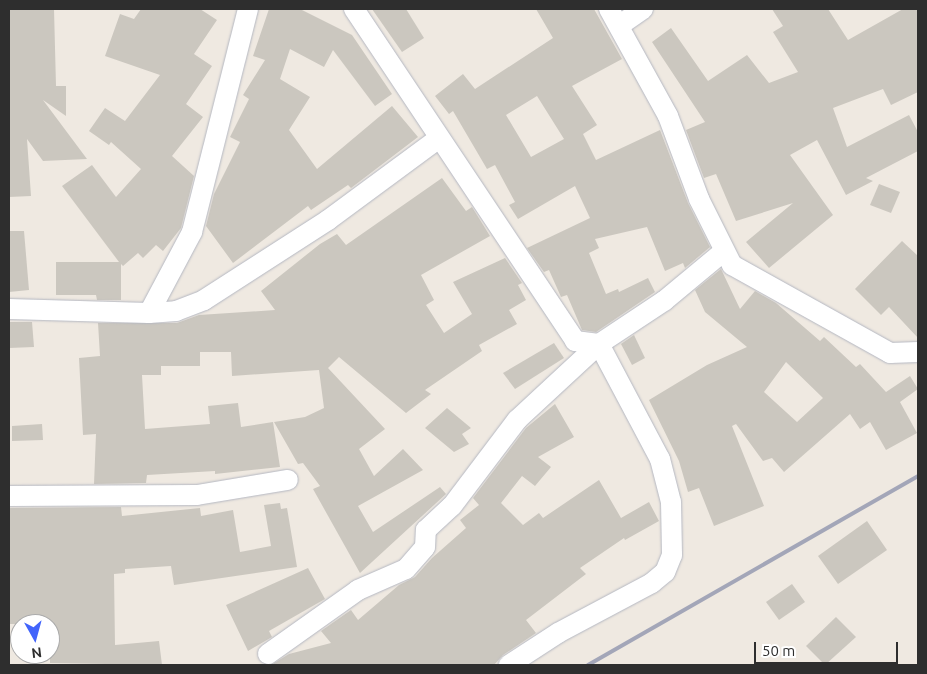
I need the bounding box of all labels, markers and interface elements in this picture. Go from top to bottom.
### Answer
north arrow [10,614,60,664]
scale bar [757,632,901,664]
text: 50 m [762,642,795,659]
text: N [31,644,43,661]

